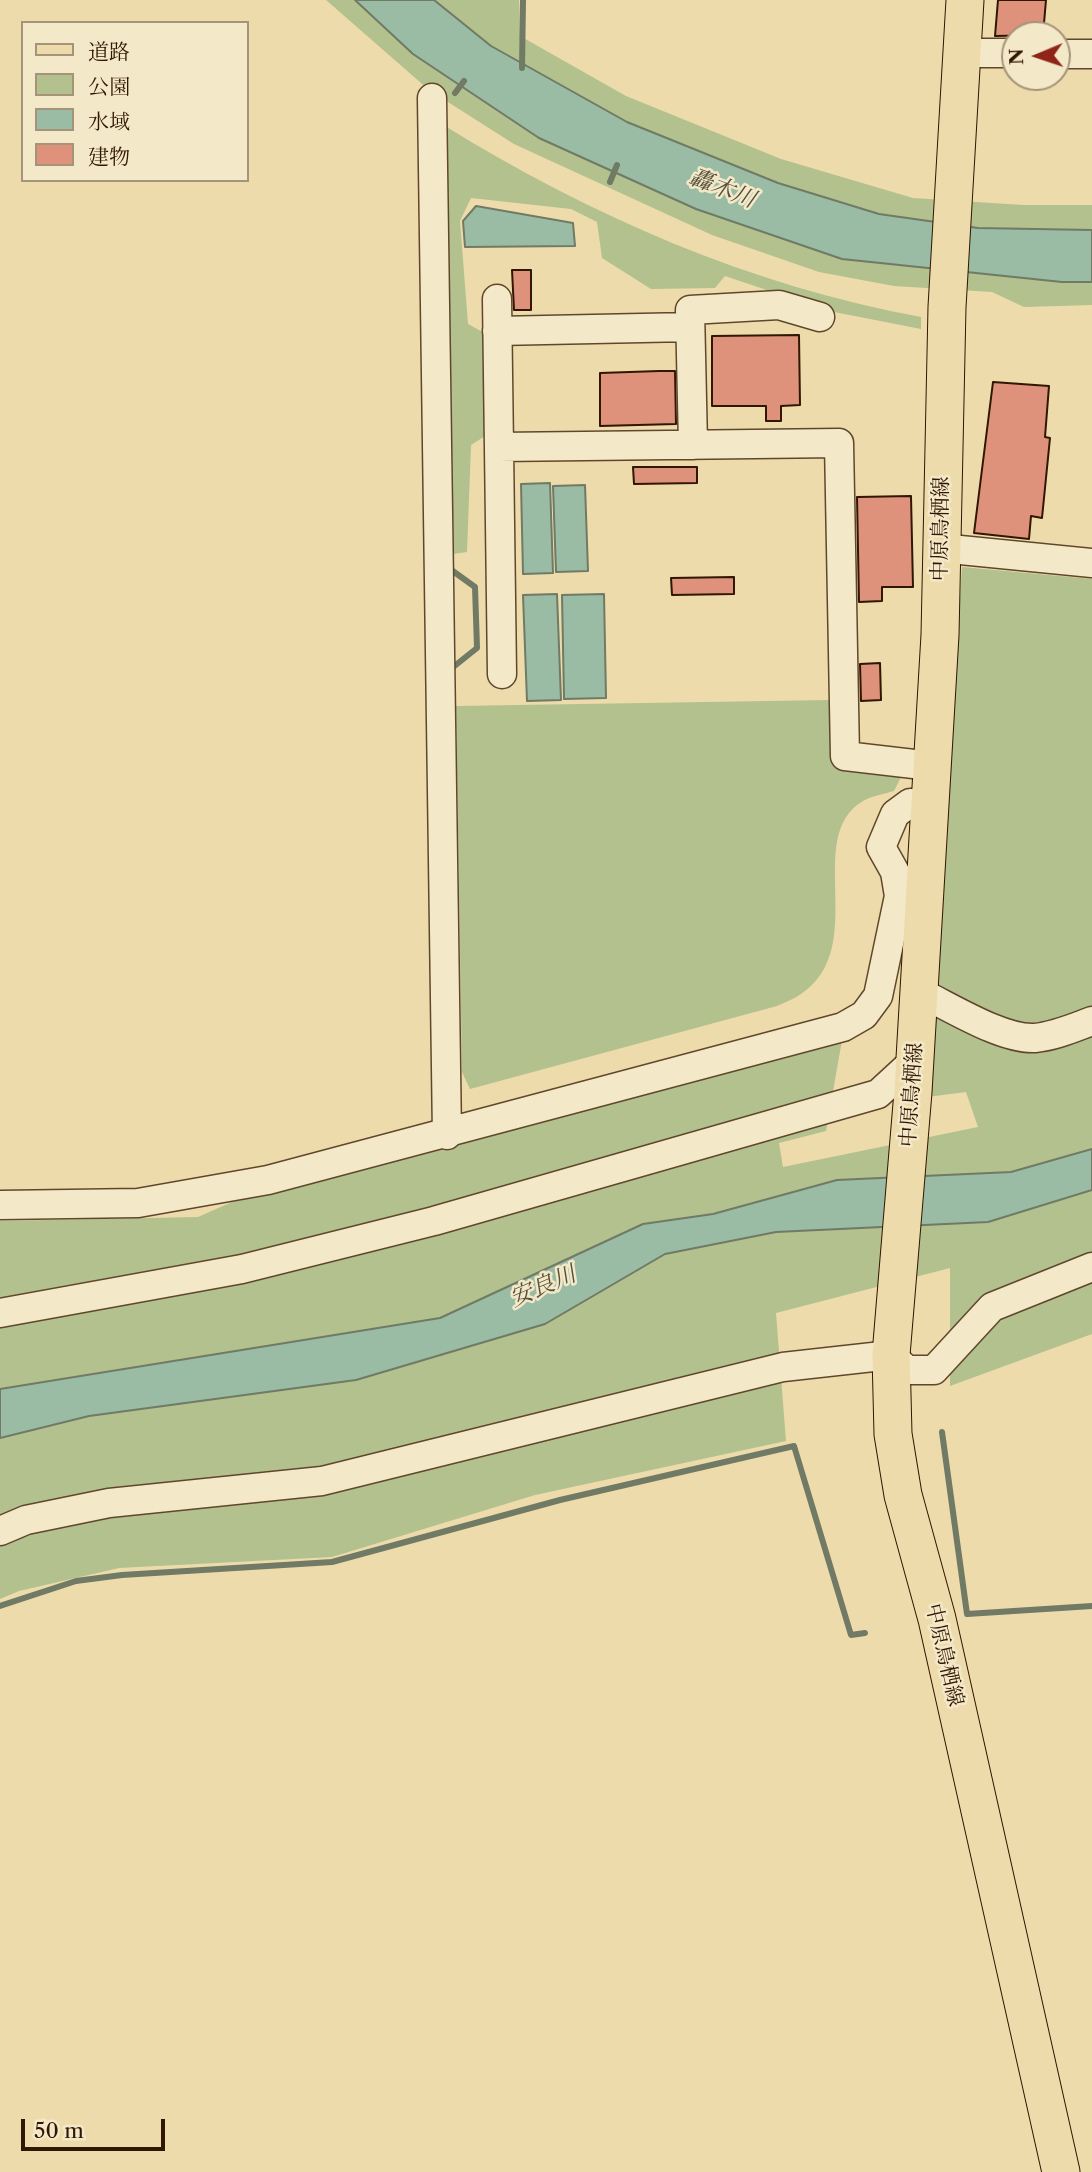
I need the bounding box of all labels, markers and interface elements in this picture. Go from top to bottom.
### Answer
legend [21,21,248,182]
north arrow [1001,21,1071,91]
text: 道路 [88,39,130,64]
text: N [1005,48,1028,65]
text: 公園 [88,74,130,99]
text: 水域 [88,109,130,134]
text: 建物 [88,144,130,169]
water label: 轟木川 [685,164,759,214]
street label: 中原鳥栖線 [927,476,955,582]
street label: 中原鳥栖線 [896,1042,928,1148]
water label: 安良川 [506,1261,580,1313]
street label: 中原鳥栖線 [920,1601,968,1709]
scale bar [24,2106,168,2150]
text: 50 m [34,2118,84,2143]

